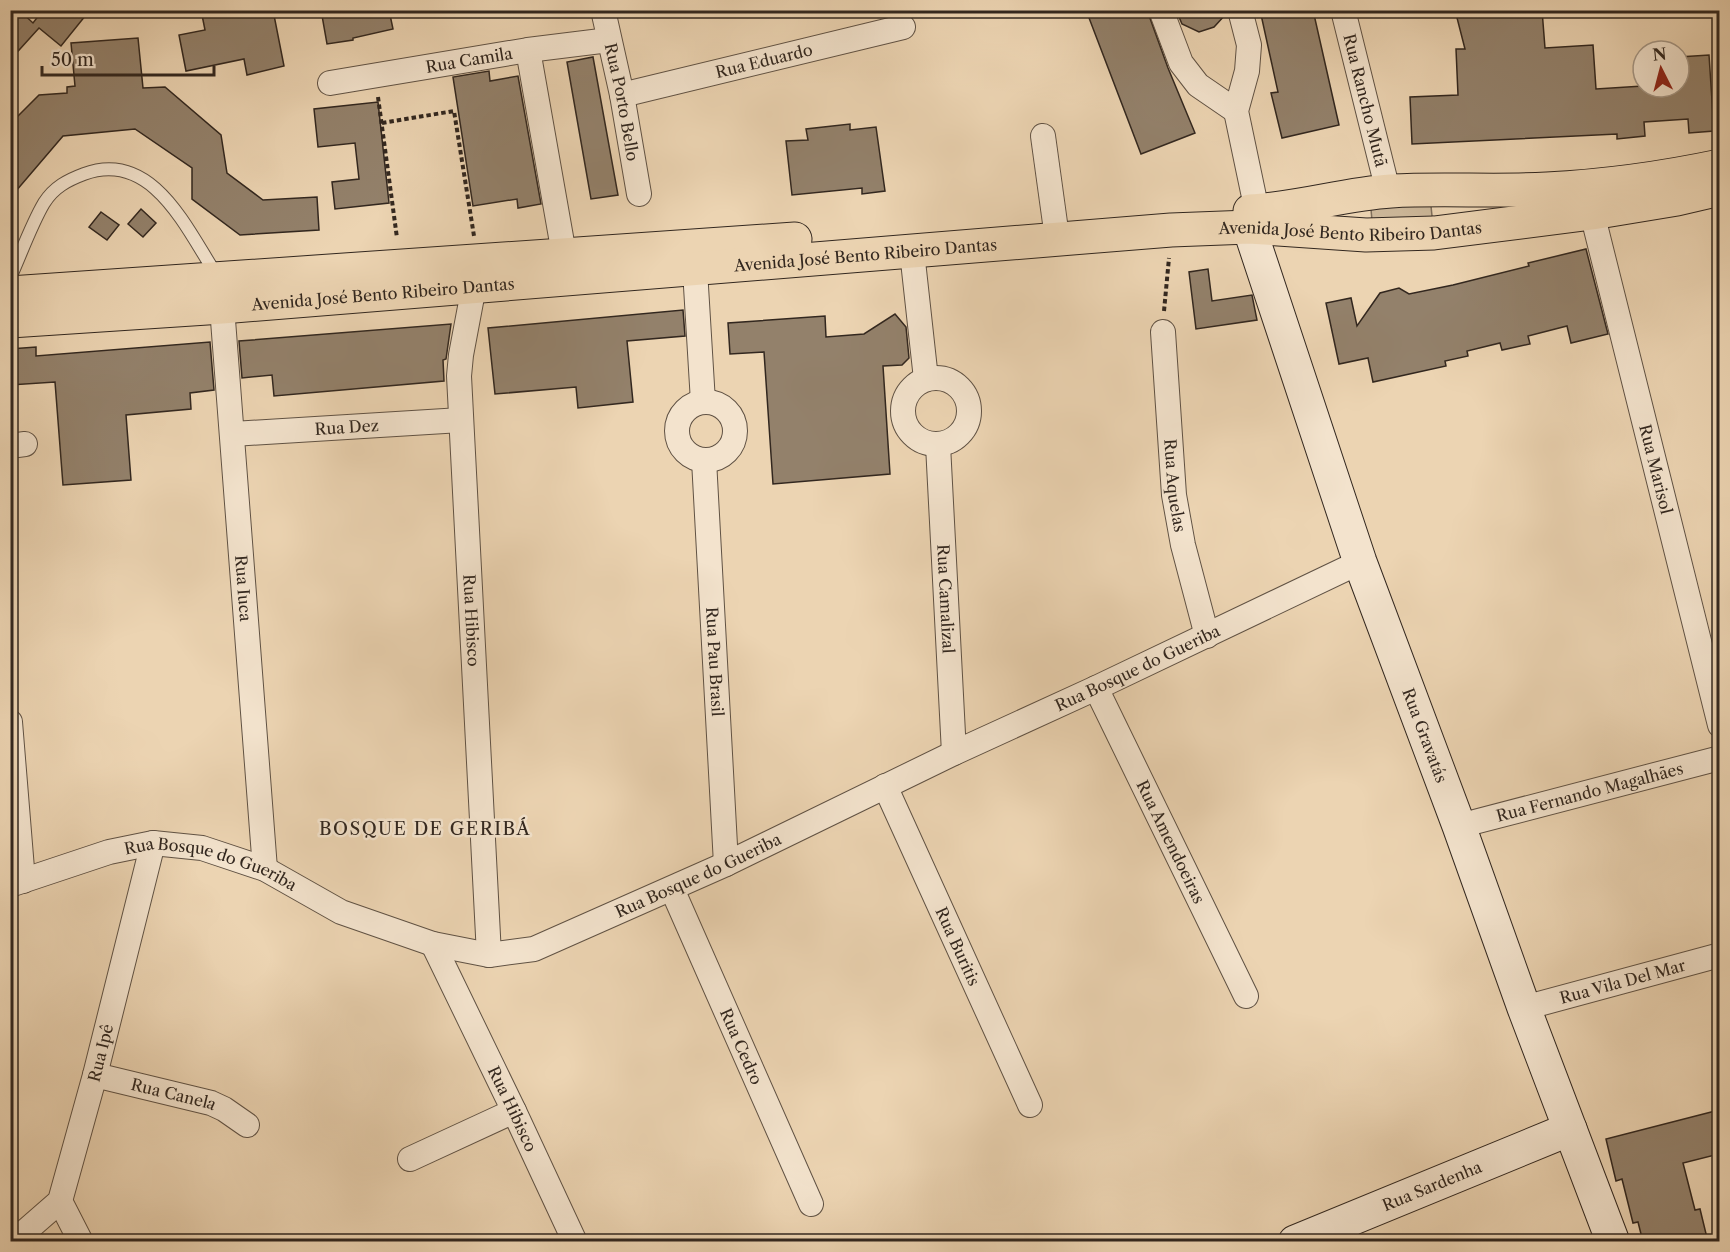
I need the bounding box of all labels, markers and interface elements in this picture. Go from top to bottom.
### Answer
street label: Rua Rancho Mutã [1339,32,1392,170]
scale bar [42,39,214,77]
street label: Rua Eduardo [713,39,815,82]
north arrow [1631,39,1691,99]
street label: Rua Porto Bello [601,41,643,163]
street label: Rua Camila [424,43,515,77]
text: N [1651,43,1667,65]
text: 50 m [51,49,94,71]
street label: Avenida José Bento Ribeiro Dantas [1217,217,1483,245]
street label: Avenida José Bento Ribeiro Dantas [732,234,998,276]
street label: Avenida José Bento Ribeiro Dantas [250,273,515,315]
street label: Rua Dez [314,415,379,439]
street label: Rua Marisol [1635,422,1677,516]
street label: Rua Aquelas [1160,438,1190,534]
street label: Rua Camalizal [933,544,959,654]
street label: Rua Iuca [231,554,256,623]
street label: Rua Hibisco [459,574,484,667]
street label: Rua Pau Brasil [702,606,728,717]
street label: Rua Bosque do Gueriba [1052,620,1224,715]
street label: Rua Gravatás [1398,685,1452,785]
street label: Rua Fernando Magalhães [1494,758,1685,826]
street label: Rua Amendoeiras [1132,777,1209,907]
district label: BOSQUE DE GERIBÁ [319,817,531,840]
street label: Rua Bosque do Gueriba [612,829,785,922]
street label: Rua Bosque do Gueriba [122,833,301,895]
street label: Rua Buritis [931,904,984,989]
street label: Rua Vila Del Mar [1557,955,1688,1008]
street label: Rua Cedro [716,1005,767,1088]
street label: Rua Ipê [84,1022,117,1084]
street label: Rua Hibisco [484,1063,542,1155]
street label: Rua Canela [129,1074,220,1114]
street label: Rua Sardenha [1379,1156,1485,1215]

